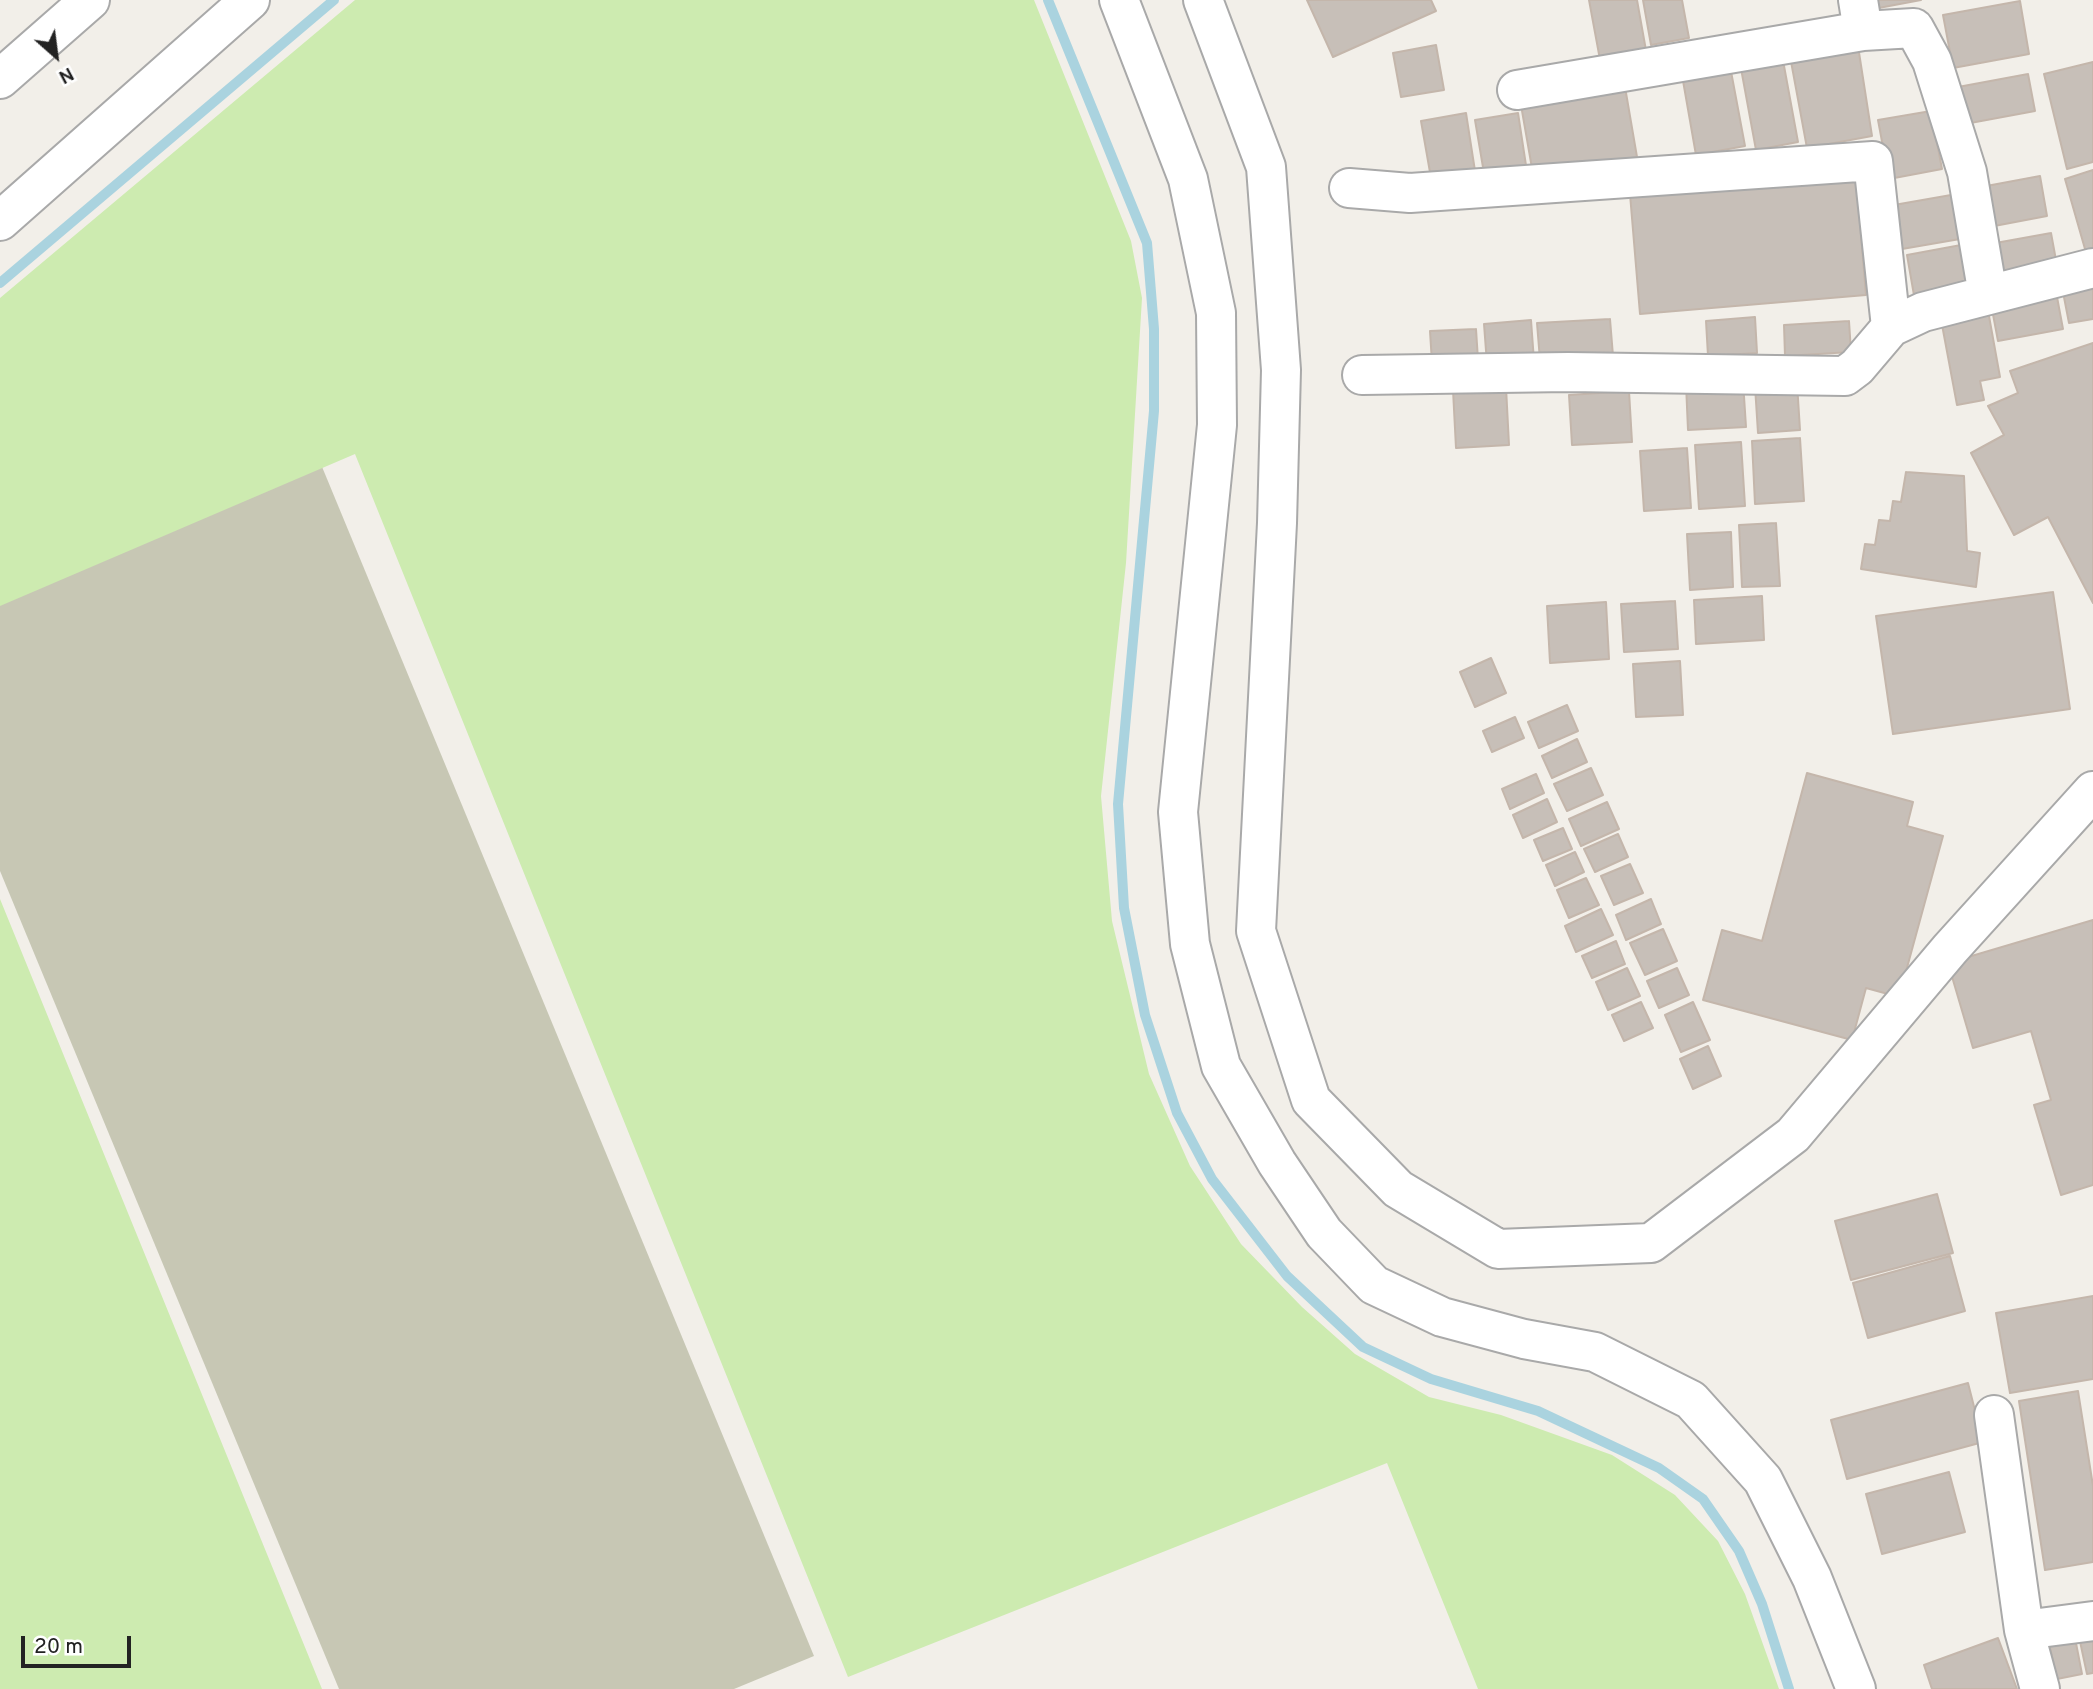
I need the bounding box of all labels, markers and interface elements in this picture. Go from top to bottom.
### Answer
north arrow [21,21,91,91]
text: N [54,61,78,88]
scale bar [24,1622,135,1666]
text: 20 m [34,1634,83,1661]

